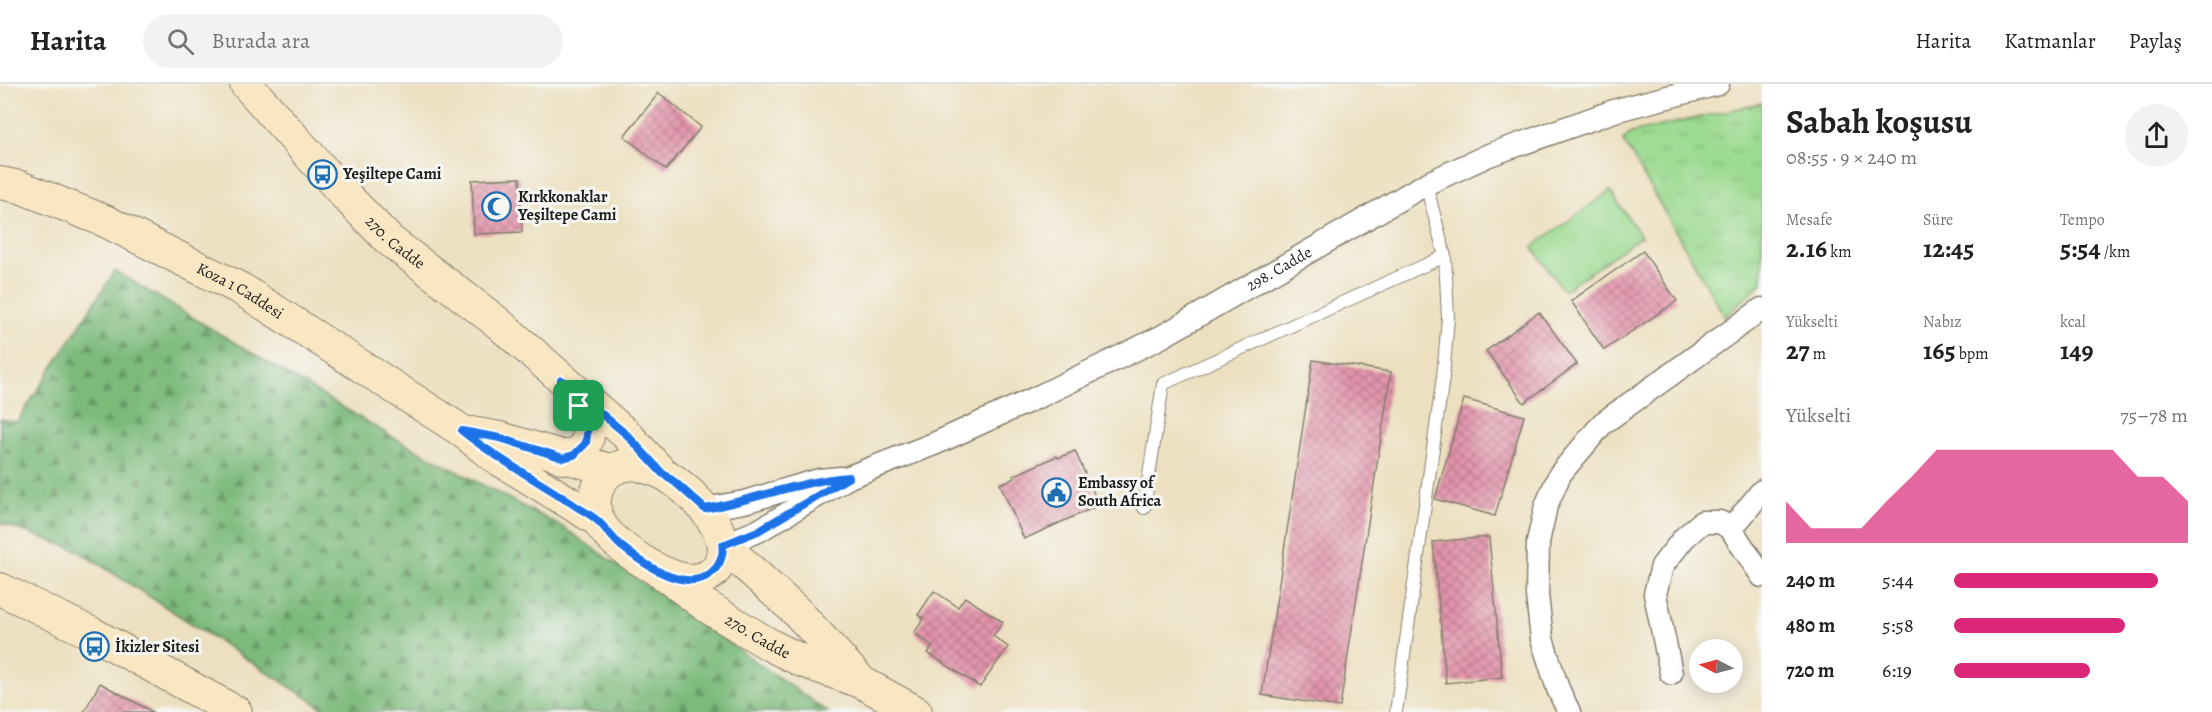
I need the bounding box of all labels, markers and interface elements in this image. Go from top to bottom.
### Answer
search box [143,14,563,68]
text: Harita [30,22,107,60]
icon: search [164,25,197,58]
text: Burada ara [212,26,310,56]
text: Harita [1915,27,1971,55]
text: Katmanlar [2004,27,2096,55]
text: Paylaş [2129,27,2182,55]
text: Sabah koşusu [1786,99,1972,144]
button: share [2125,104,2188,167]
text: 08:55 · 9 × 240 m [1786,144,1917,171]
bus stop icon: Yeşiltepe Cami [306,158,338,190]
place label: Yeşiltepe Cami [342,163,442,185]
place label: Kırkkonaklar Yeşiltepe Cami [517,186,617,226]
mosque icon: Kırkkonaklar Yeşiltepe Cami [481,190,513,222]
text: Mesafe [1786,209,1832,231]
text: Süre [1923,209,1953,231]
text: Tempo [2060,209,2105,231]
street label: 270. Cadde [360,211,430,274]
text: 2.16 [1786,231,1827,266]
text: 12:45 [1923,231,1974,266]
text: 5:54 [2060,231,2101,266]
street label: 298. Cadde [1242,241,1316,296]
text: km [1827,241,1852,263]
text: /km [2101,241,2130,263]
street label: Koza 1 Caddesi [193,257,288,324]
text: Yükselti [1786,311,1838,333]
text: Nabız [1923,311,1962,333]
text: kcal [2060,311,2086,333]
text: 27 [1786,333,1810,368]
text: 165 [1923,333,1956,368]
text: 149 [2060,333,2094,368]
text: m [1810,343,1826,365]
text: bpm [1956,343,1989,365]
pin [553,380,604,431]
icon: arrive [562,389,595,422]
text: Yükselti [1786,402,1851,429]
text: 75–78 m [2120,402,2188,429]
place label: Embassy of South Africa [1078,472,1162,512]
public building icon: Embassy of South Africa [1041,476,1073,508]
text: 240 m [1786,567,1835,594]
text: 5:44 [1882,567,1913,594]
street label: 270. Cadde [721,609,794,664]
text: 480 m [1786,612,1835,639]
text: 5:58 [1882,612,1914,639]
bus stop icon: İkizler Sitesi [78,631,110,663]
place label: İkizler Sitesi [115,636,200,658]
north arrow [1689,639,1743,693]
map controls [1689,639,1743,693]
text: 720 m [1786,657,1835,684]
text: 6:19 [1882,657,1912,684]

